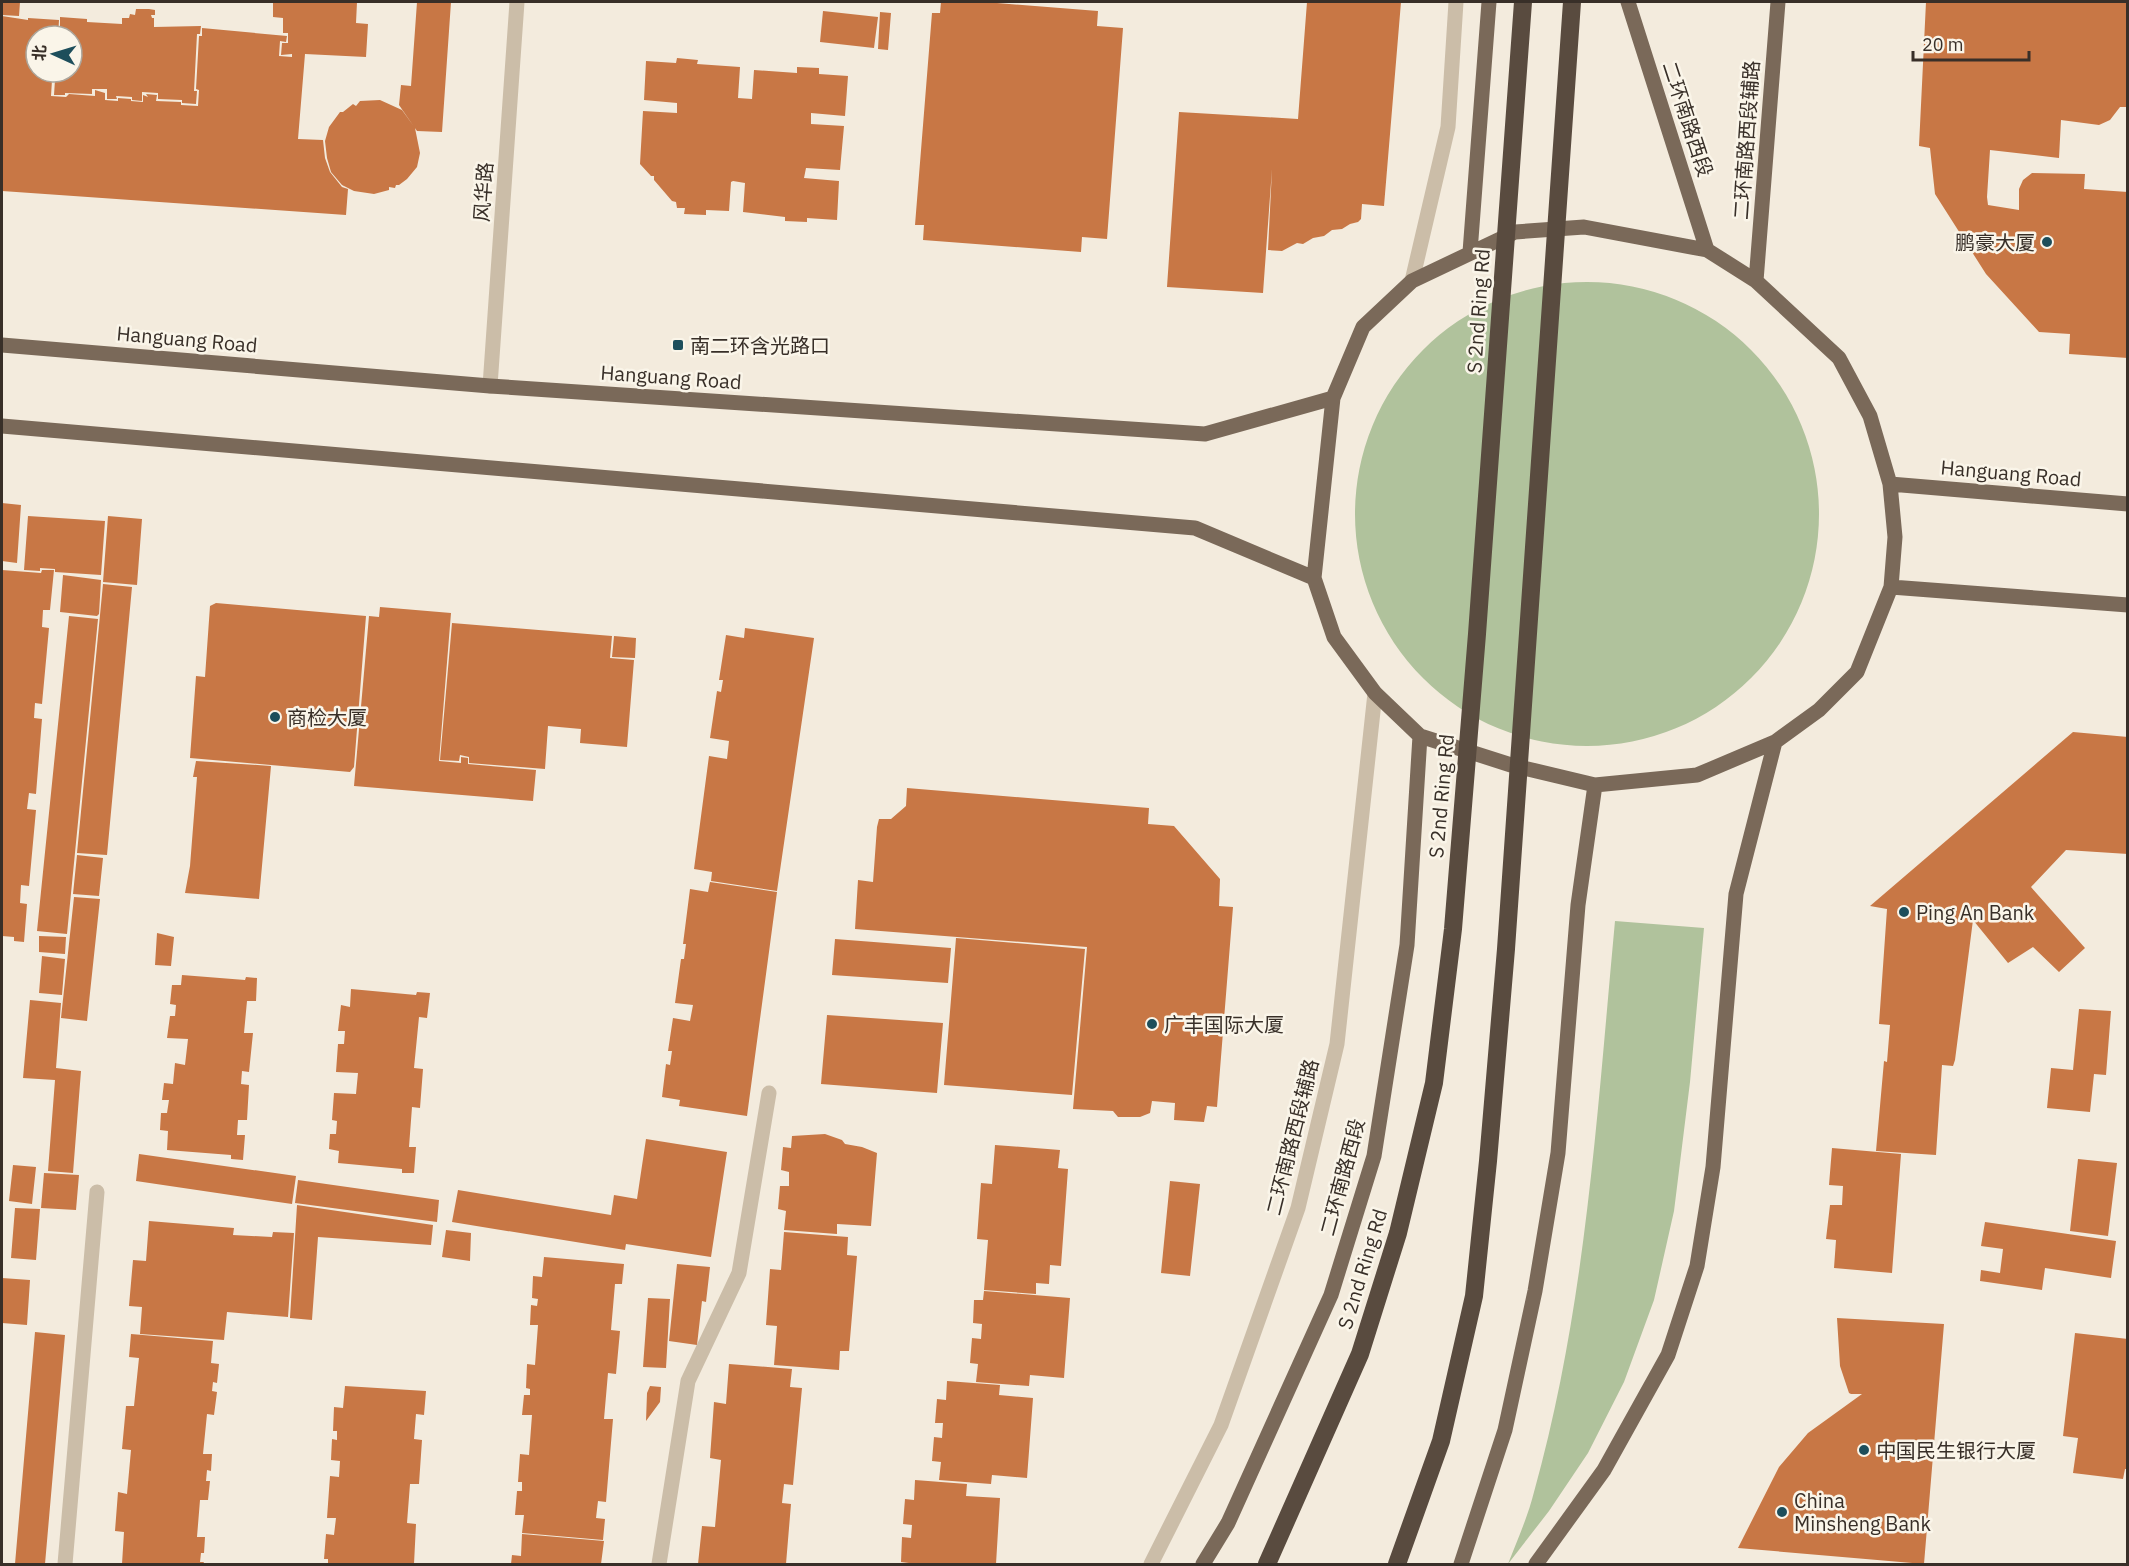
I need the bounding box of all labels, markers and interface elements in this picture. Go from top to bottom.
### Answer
north arrow [24,24,84,84]
scale bar [1913,24,2028,62]
text: 20 m [1922,33,1964,56]
text: 北 [29,44,50,62]
street label: 二环南路西段 [1657,58,1719,180]
street label: 二环南路西段辅路 [1727,59,1765,221]
street label: 风华路 [467,161,499,223]
place label: 鹏豪大厦 [1955,229,2035,256]
marker: 鹏豪大厦 [2040,235,2054,249]
street label: S 2nd Ring Rd [1460,248,1496,374]
street label: Hanguang Road [115,319,259,359]
place label: 南二环含光路口 [690,332,830,359]
marker: 南二环含光路口 [671,338,685,352]
street label: Hanguang Road [600,359,742,395]
street label: Hanguang Road [1939,453,2083,493]
place label: 商检大厦 [287,704,367,731]
marker: 商检大厦 [268,710,282,724]
street label: S 2nd Ring Rd [1422,733,1460,859]
place label: Ping An Bank [1916,899,2035,926]
marker: Ping An Bank [1897,905,1911,919]
place label: 广丰国际大厦 [1164,1011,1284,1038]
marker: 广丰国际大厦 [1145,1017,1159,1031]
street label: 二环南路西段辅路 [1260,1056,1324,1218]
street label: 二环南路西段 [1313,1116,1371,1238]
street label: S 2nd Ring Rd [1331,1205,1393,1333]
place label: 中国民生银行大厦 [1876,1437,2036,1464]
marker: 中国民生银行大厦 [1857,1443,1871,1457]
place label: China Minsheng Bank [1794,1487,1931,1537]
marker: China Minsheng Bank [1775,1505,1789,1519]

